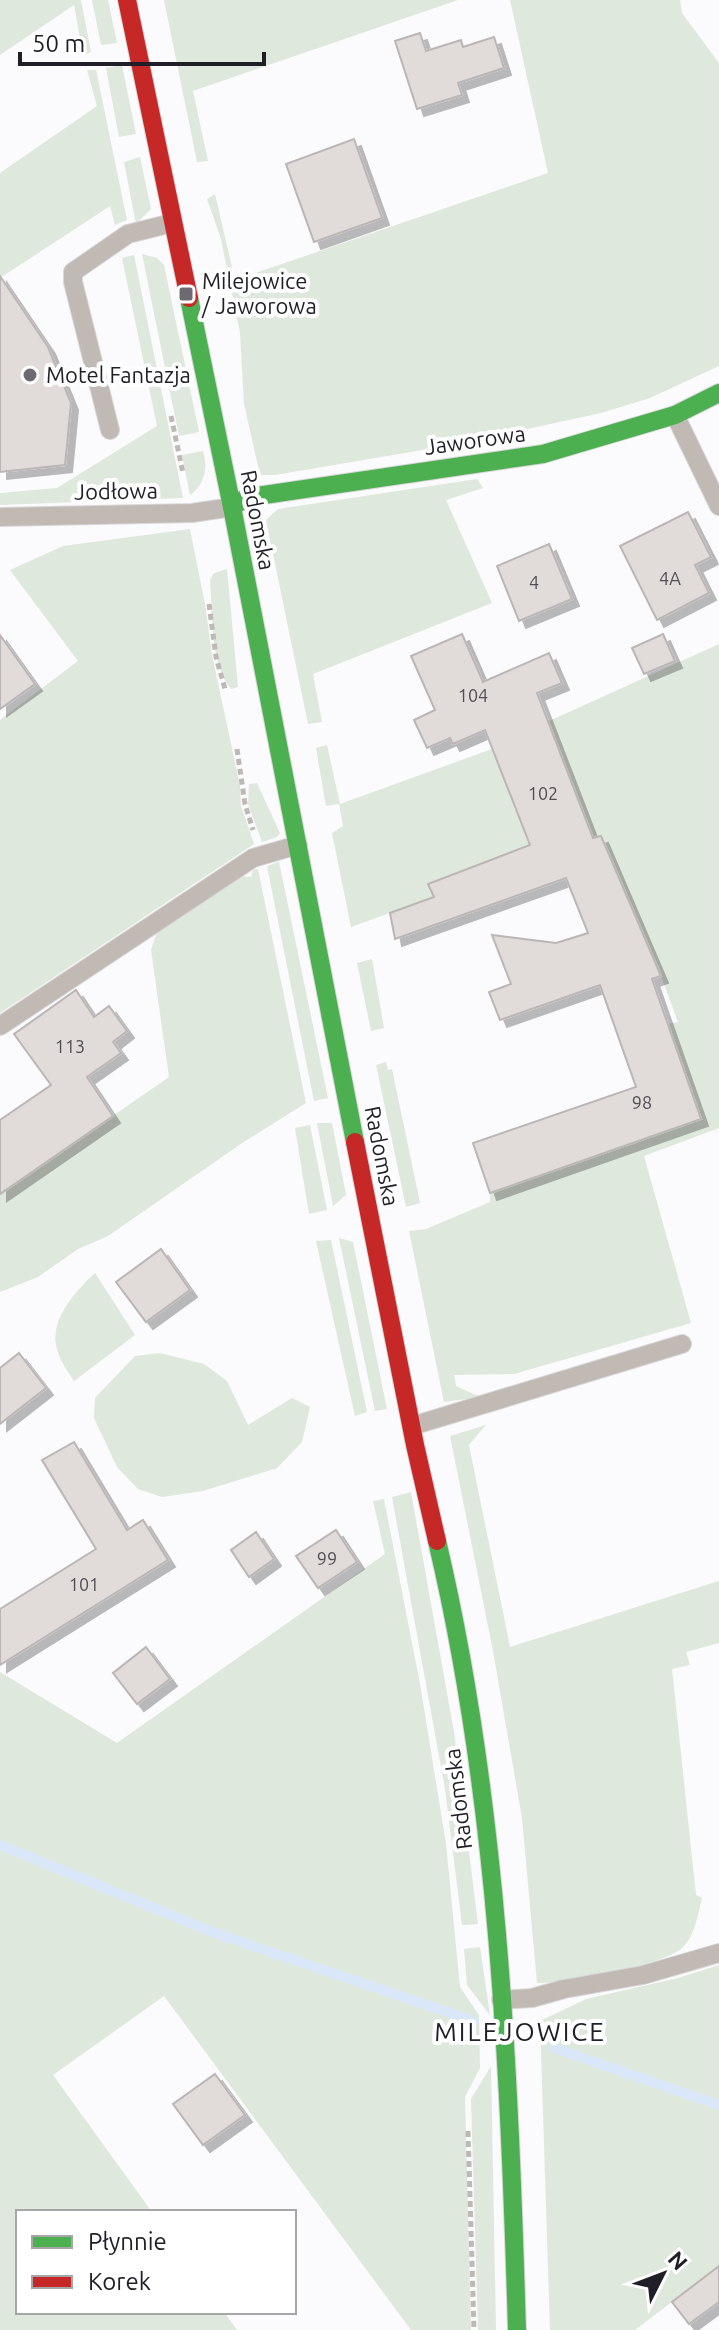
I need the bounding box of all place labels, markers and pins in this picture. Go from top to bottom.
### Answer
place label: Milejowice / Jaworowa [201,268,317,318]
marker: Milejowice / Jaworowa [177,285,195,303]
place label: Motel Fantazja [46,362,191,387]
marker: Motel Fantazja [21,366,39,384]

